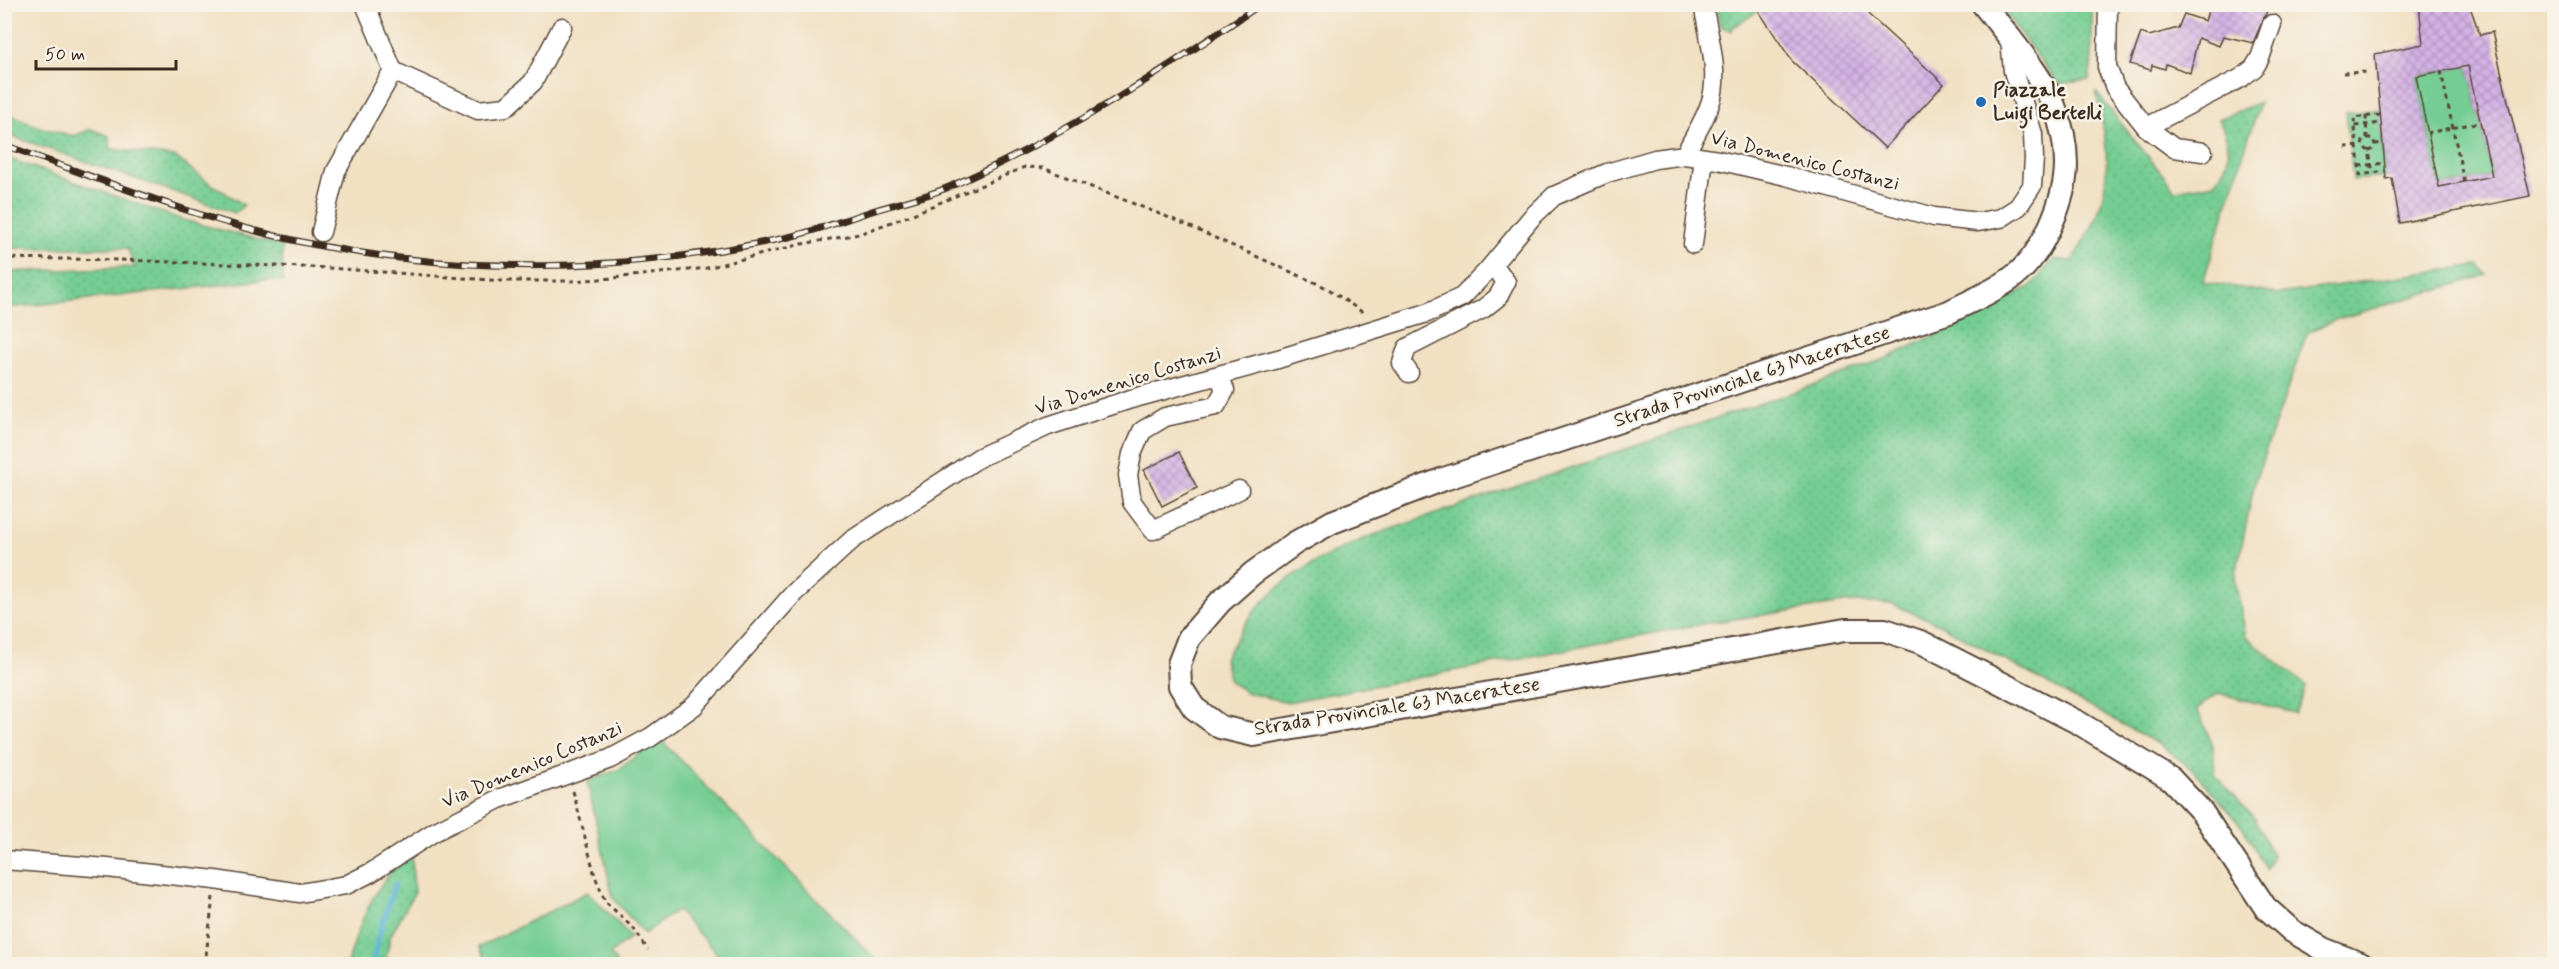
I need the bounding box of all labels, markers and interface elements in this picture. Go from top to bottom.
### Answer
scale bar [36,33,176,71]
text: 50 m [45,43,85,67]
place label: Piazzale Luigi Bertelli [1993,77,2102,129]
marker: Piazzale Luigi Bertelli [1974,95,1988,109]
street label: Via Domenico Costanzi [1708,124,1902,198]
street label: Strada Provinciale 63 Maceratese [1610,320,1894,434]
street label: Via Domenico Costanzi [1031,340,1225,422]
street label: Strada Provinciale 63 Maceratese [1252,671,1542,743]
street label: Via Domenico Costanzi [438,715,626,815]

